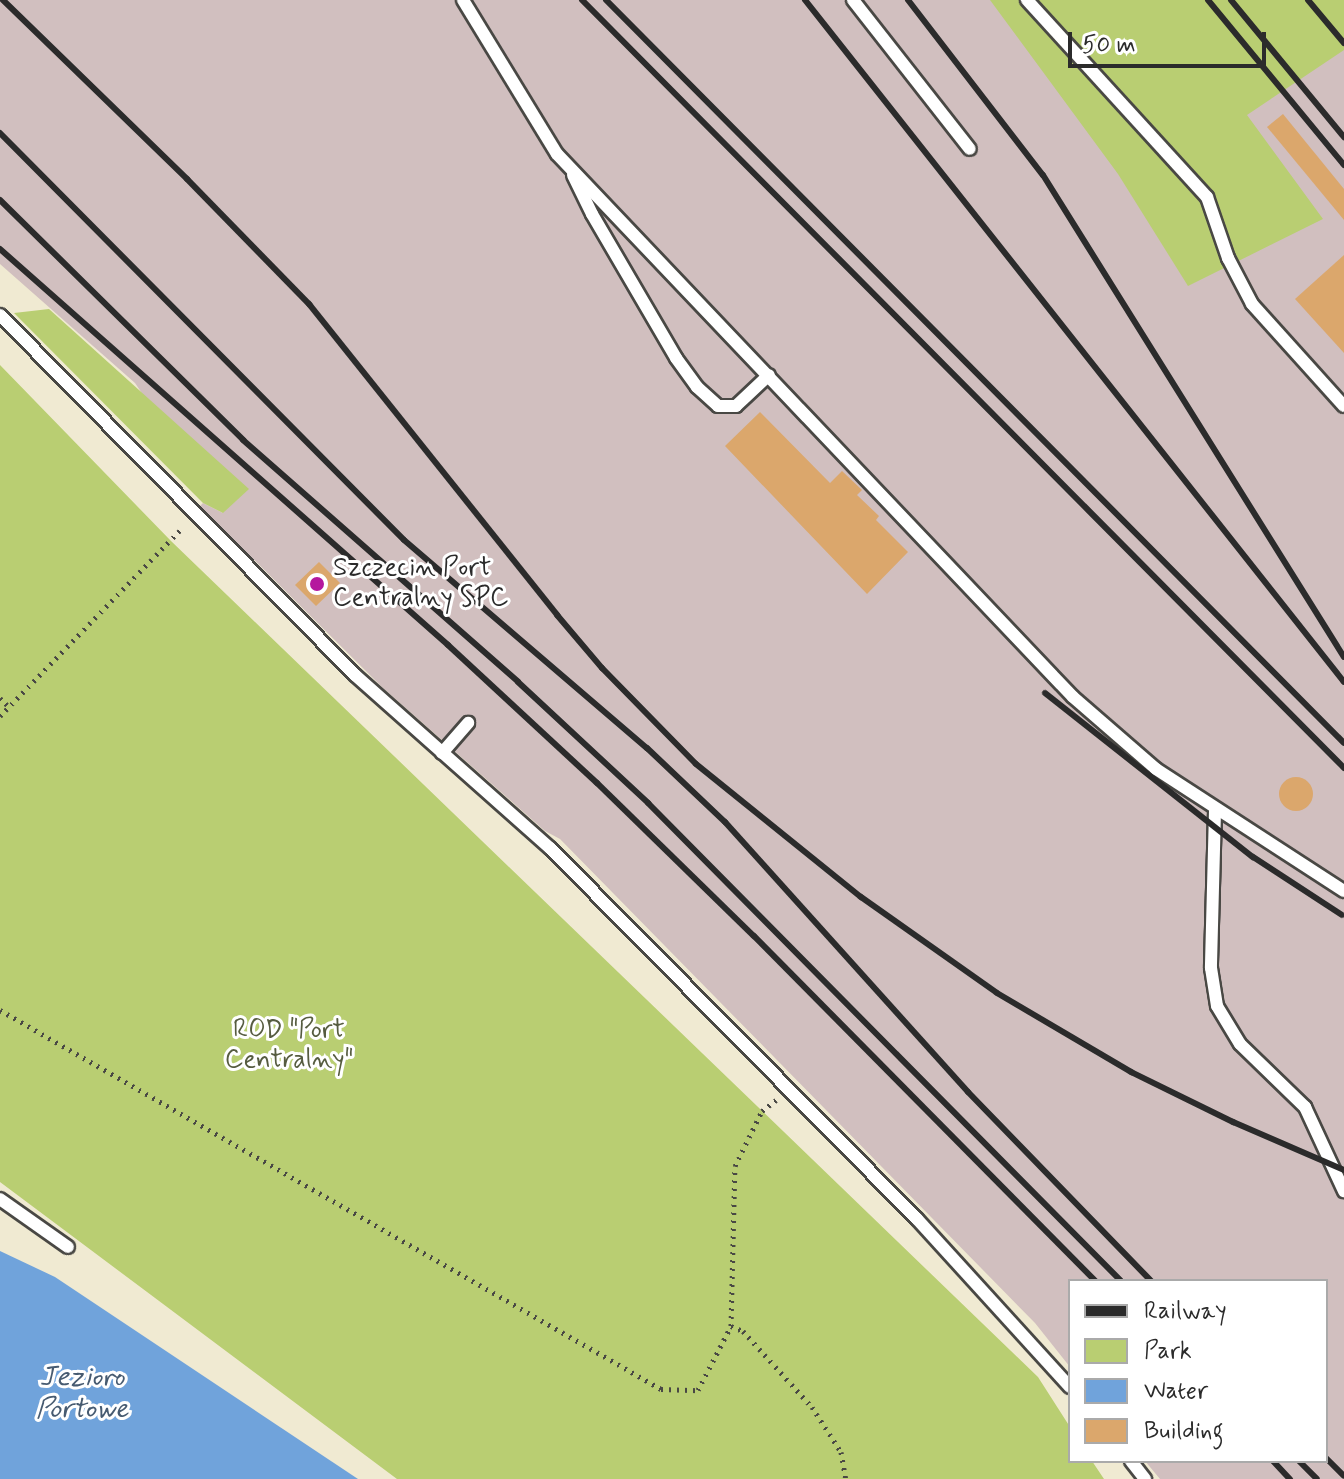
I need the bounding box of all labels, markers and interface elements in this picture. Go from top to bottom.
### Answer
scale bar [1072,16,1270,66]
text: 50 m [1082,30,1136,61]
place label: Szczecin Port Centralny SPC [333,553,506,614]
marker: Szczecin Port Centralny SPC [308,575,326,593]
park label: ROD "Port Centralny" [225,1015,353,1076]
legend [1068,1279,1328,1463]
text: Railway [1144,1296,1227,1327]
text: Park [1144,1336,1192,1367]
water label: Jezioro Portowe [36,1361,128,1427]
text: Water [1144,1376,1208,1407]
text: Building [1144,1416,1224,1447]

